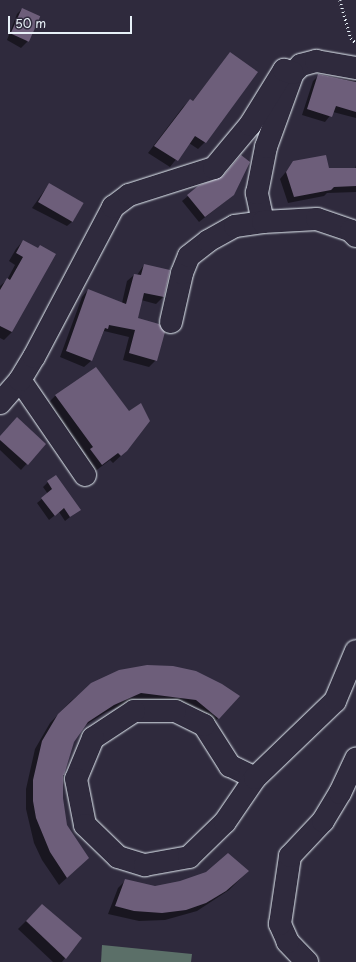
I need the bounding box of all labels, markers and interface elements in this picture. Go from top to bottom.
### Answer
scale bar [10,8,134,34]
text: 50 m [15,14,46,32]

